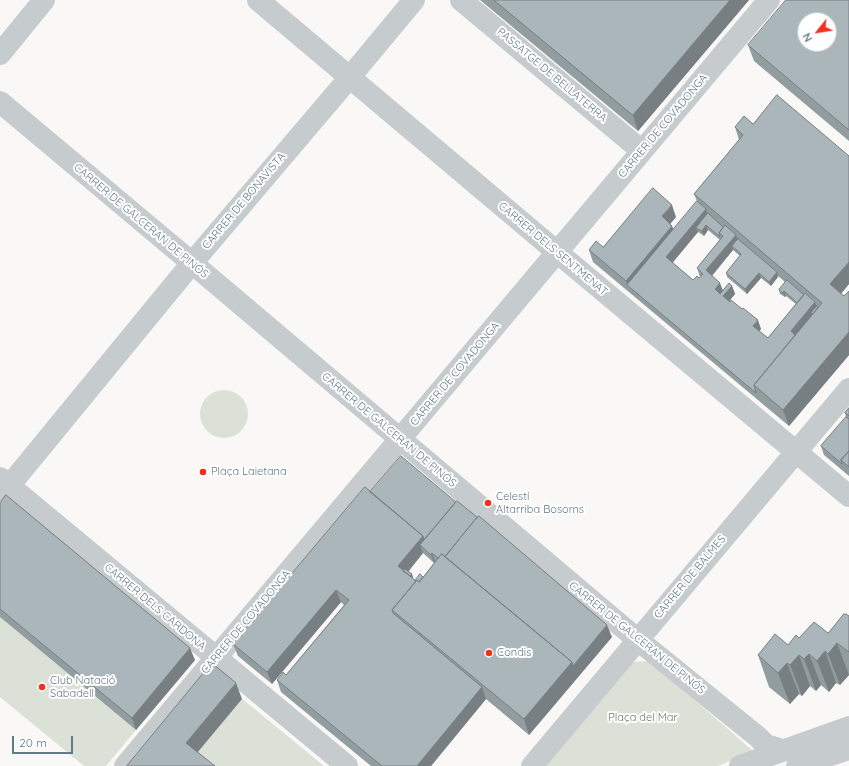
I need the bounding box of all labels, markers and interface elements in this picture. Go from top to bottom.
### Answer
north arrow [797,12,837,52]
street label: PASSATGE DE BELLATERRA [494,25,610,125]
text: N [799,30,816,45]
street label: CARRER DE COVADONGA [616,71,710,181]
street label: CARRER DE BONAVISTA [200,150,288,252]
street label: CARRER DE GALCERAN DE PINÓS [71,161,211,281]
street label: CARRER DELS SENTMENAT [496,199,610,299]
street label: CARRER DE COVADONGA [408,319,502,429]
street label: CARRER DE GALCERAN DE PINÓS [319,370,459,490]
place label: Plaça Laietana [211,465,287,479]
marker: Plaça Laietana [198,467,208,477]
place label: Celestí Altarriba Bosoms [496,490,584,516]
marker: Celestí Altarriba Bosoms [483,498,493,508]
street label: CARRER DE BALMES [651,533,729,621]
street label: CARRER DELS CARDONA [102,561,208,653]
street label: CARRER DE COVADONGA [199,567,293,677]
street label: CARRER DE GALCERAN DE PINÓS [566,579,708,697]
place label: Condis [497,646,531,660]
marker: Condis [484,648,494,658]
place label: Club Natació Sabadell [50,674,115,700]
marker: Club Natació Sabadell [37,682,47,692]
park label: Plaça del Mar [608,711,678,725]
scale bar [14,728,75,754]
text: 20 m [19,735,47,750]

